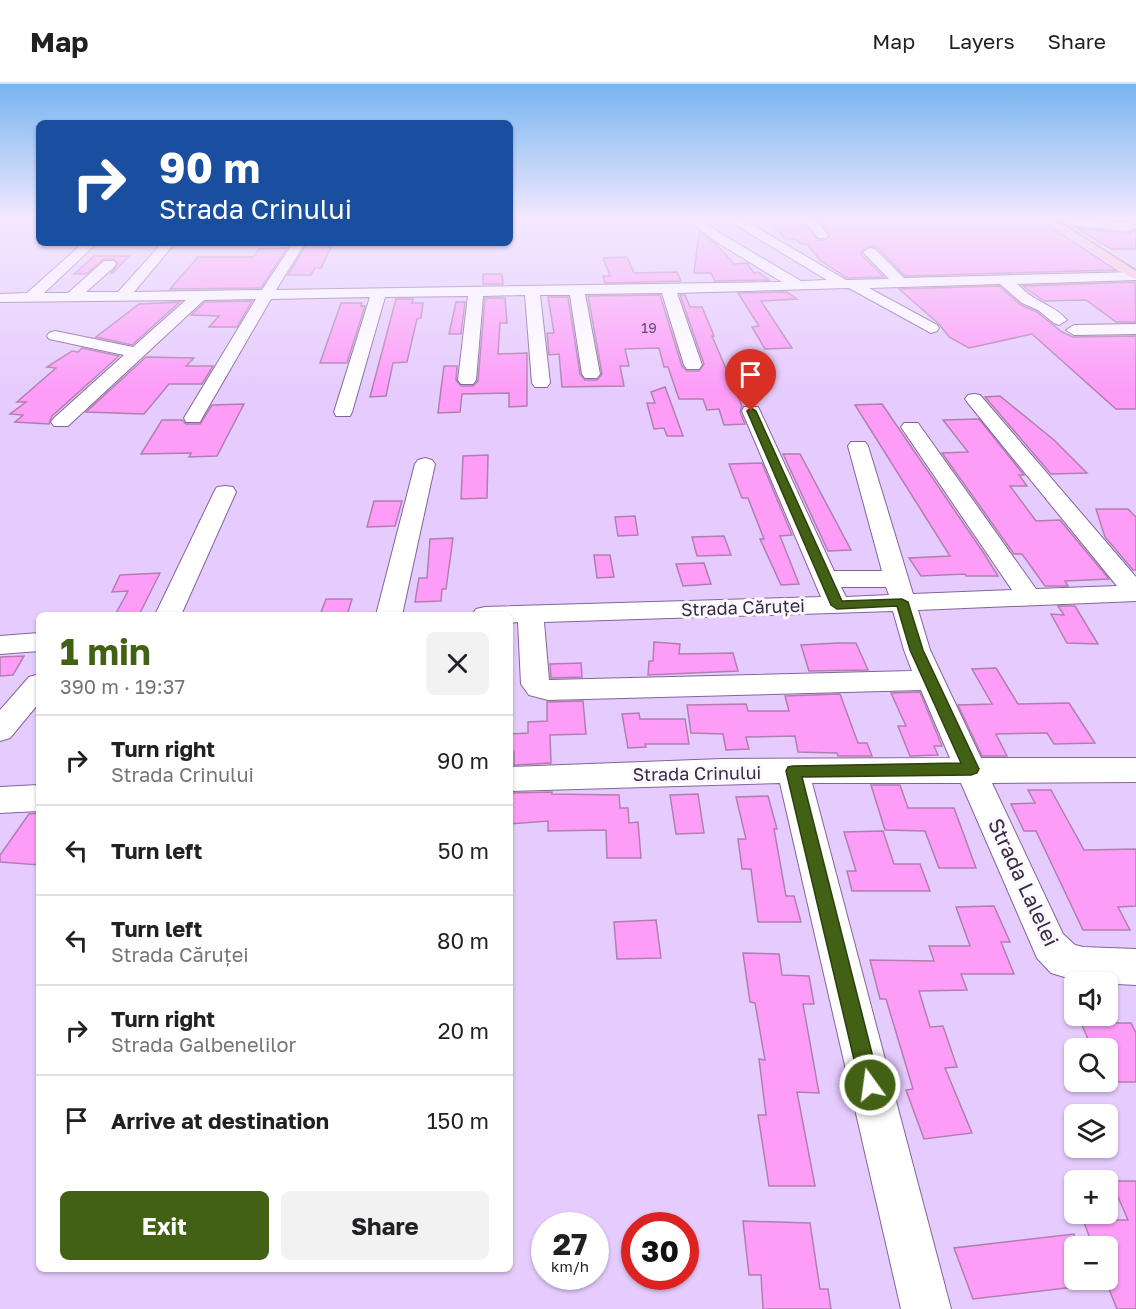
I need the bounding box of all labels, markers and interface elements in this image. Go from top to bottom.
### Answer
text: Map [30,25,88,58]
text: Map [872,28,915,54]
text: Layers [948,28,1015,54]
text: Share [1048,28,1106,54]
text: 90 m [159,142,260,192]
icon: right [60,144,138,222]
text: Strada Crinului [159,193,352,225]
house number: 19 [641,319,657,336]
pin [725,349,776,411]
icon: arrive [734,358,767,391]
street label: Strada Căruței [681,594,805,620]
text: 1 min [60,630,151,673]
button: close [426,632,489,695]
text: 390 m · 19:37 [60,674,185,698]
text: Turn right [111,735,215,762]
icon: right [60,744,93,777]
text: 90 m [437,747,489,774]
street label: Strada Crinului [632,761,762,785]
text: Strada Crinului [111,762,254,786]
street label: Strada Lalelei [983,814,1065,950]
icon: left [60,834,93,867]
text: Turn left [111,837,202,864]
text: 50 m [438,837,489,864]
text: Turn left [111,915,202,942]
icon: left [60,924,93,957]
text: 80 m [437,927,489,954]
text: Strada Căruței [111,942,249,966]
map controls [1064,972,1118,1290]
button: sound [1064,972,1118,1026]
text: Turn right [111,1005,215,1032]
icon: right [60,1014,93,1047]
text: 20 m [438,1017,489,1044]
text: Strada Galbenelilor [111,1032,296,1056]
button: search [1064,1038,1118,1092]
position arrow [838,1053,902,1117]
icon: arrive [60,1104,93,1137]
button: layers [1064,1104,1118,1158]
text: Arrive at destination [111,1107,329,1134]
text: 150 m [427,1107,489,1134]
button: + [1064,1170,1118,1224]
button: Exit [60,1191,269,1260]
button: Share [281,1191,489,1260]
speed limit sign: 30 [621,1212,699,1290]
text: 27 [553,1226,587,1262]
button: − [1064,1236,1118,1290]
text: km/h [551,1257,589,1275]

